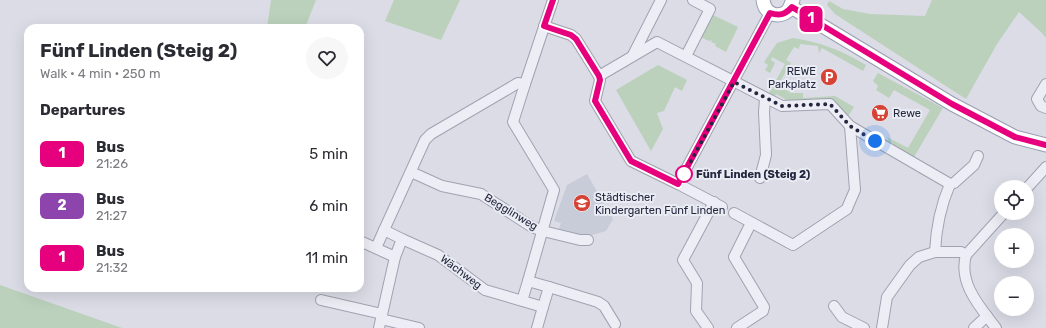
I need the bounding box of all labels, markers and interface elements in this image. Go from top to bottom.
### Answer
line badge: 1 [798,6,824,32]
text: 1 [808,10,814,27]
button: heart [306,37,348,79]
text: Fünf Linden (Steig 2) [40,39,237,62]
place label: REWE Parkplatz [768,65,816,91]
text: Walk · 4 min · 250 m [40,66,161,81]
parking icon: REWE Parkplatz [819,67,839,87]
text: Departures [40,101,125,119]
supermarket icon: Rewe [870,103,890,123]
place label: Rewe [893,107,921,120]
your location [865,131,885,151]
text: Bus [96,138,124,156]
text: 1 [59,145,65,162]
text: 5 min [309,145,348,163]
text: 21:26 [96,156,128,171]
marker: Fünf Linden (Steig 2) [675,165,693,183]
place label: Fünf Linden (Steig 2) [696,168,810,181]
map controls [994,180,1034,316]
button: locate [994,180,1034,220]
text: Bus [96,190,124,208]
street label: Begglinweg [482,191,540,233]
place label: Städtischer Kindergarten Fünf Linden [595,191,725,217]
school or university icon: Städtischer Kindergarten Fünf Linden [572,193,592,213]
text: 2 [57,197,67,214]
text: 6 min [309,197,348,215]
text: 21:27 [96,208,127,223]
button: + [994,228,1034,268]
text: Bus [96,242,124,260]
text: 1 [59,249,65,266]
text: 11 min [305,249,348,267]
street label: Wächweg [438,252,484,292]
text: 21:32 [96,260,128,275]
button: − [994,276,1034,316]

